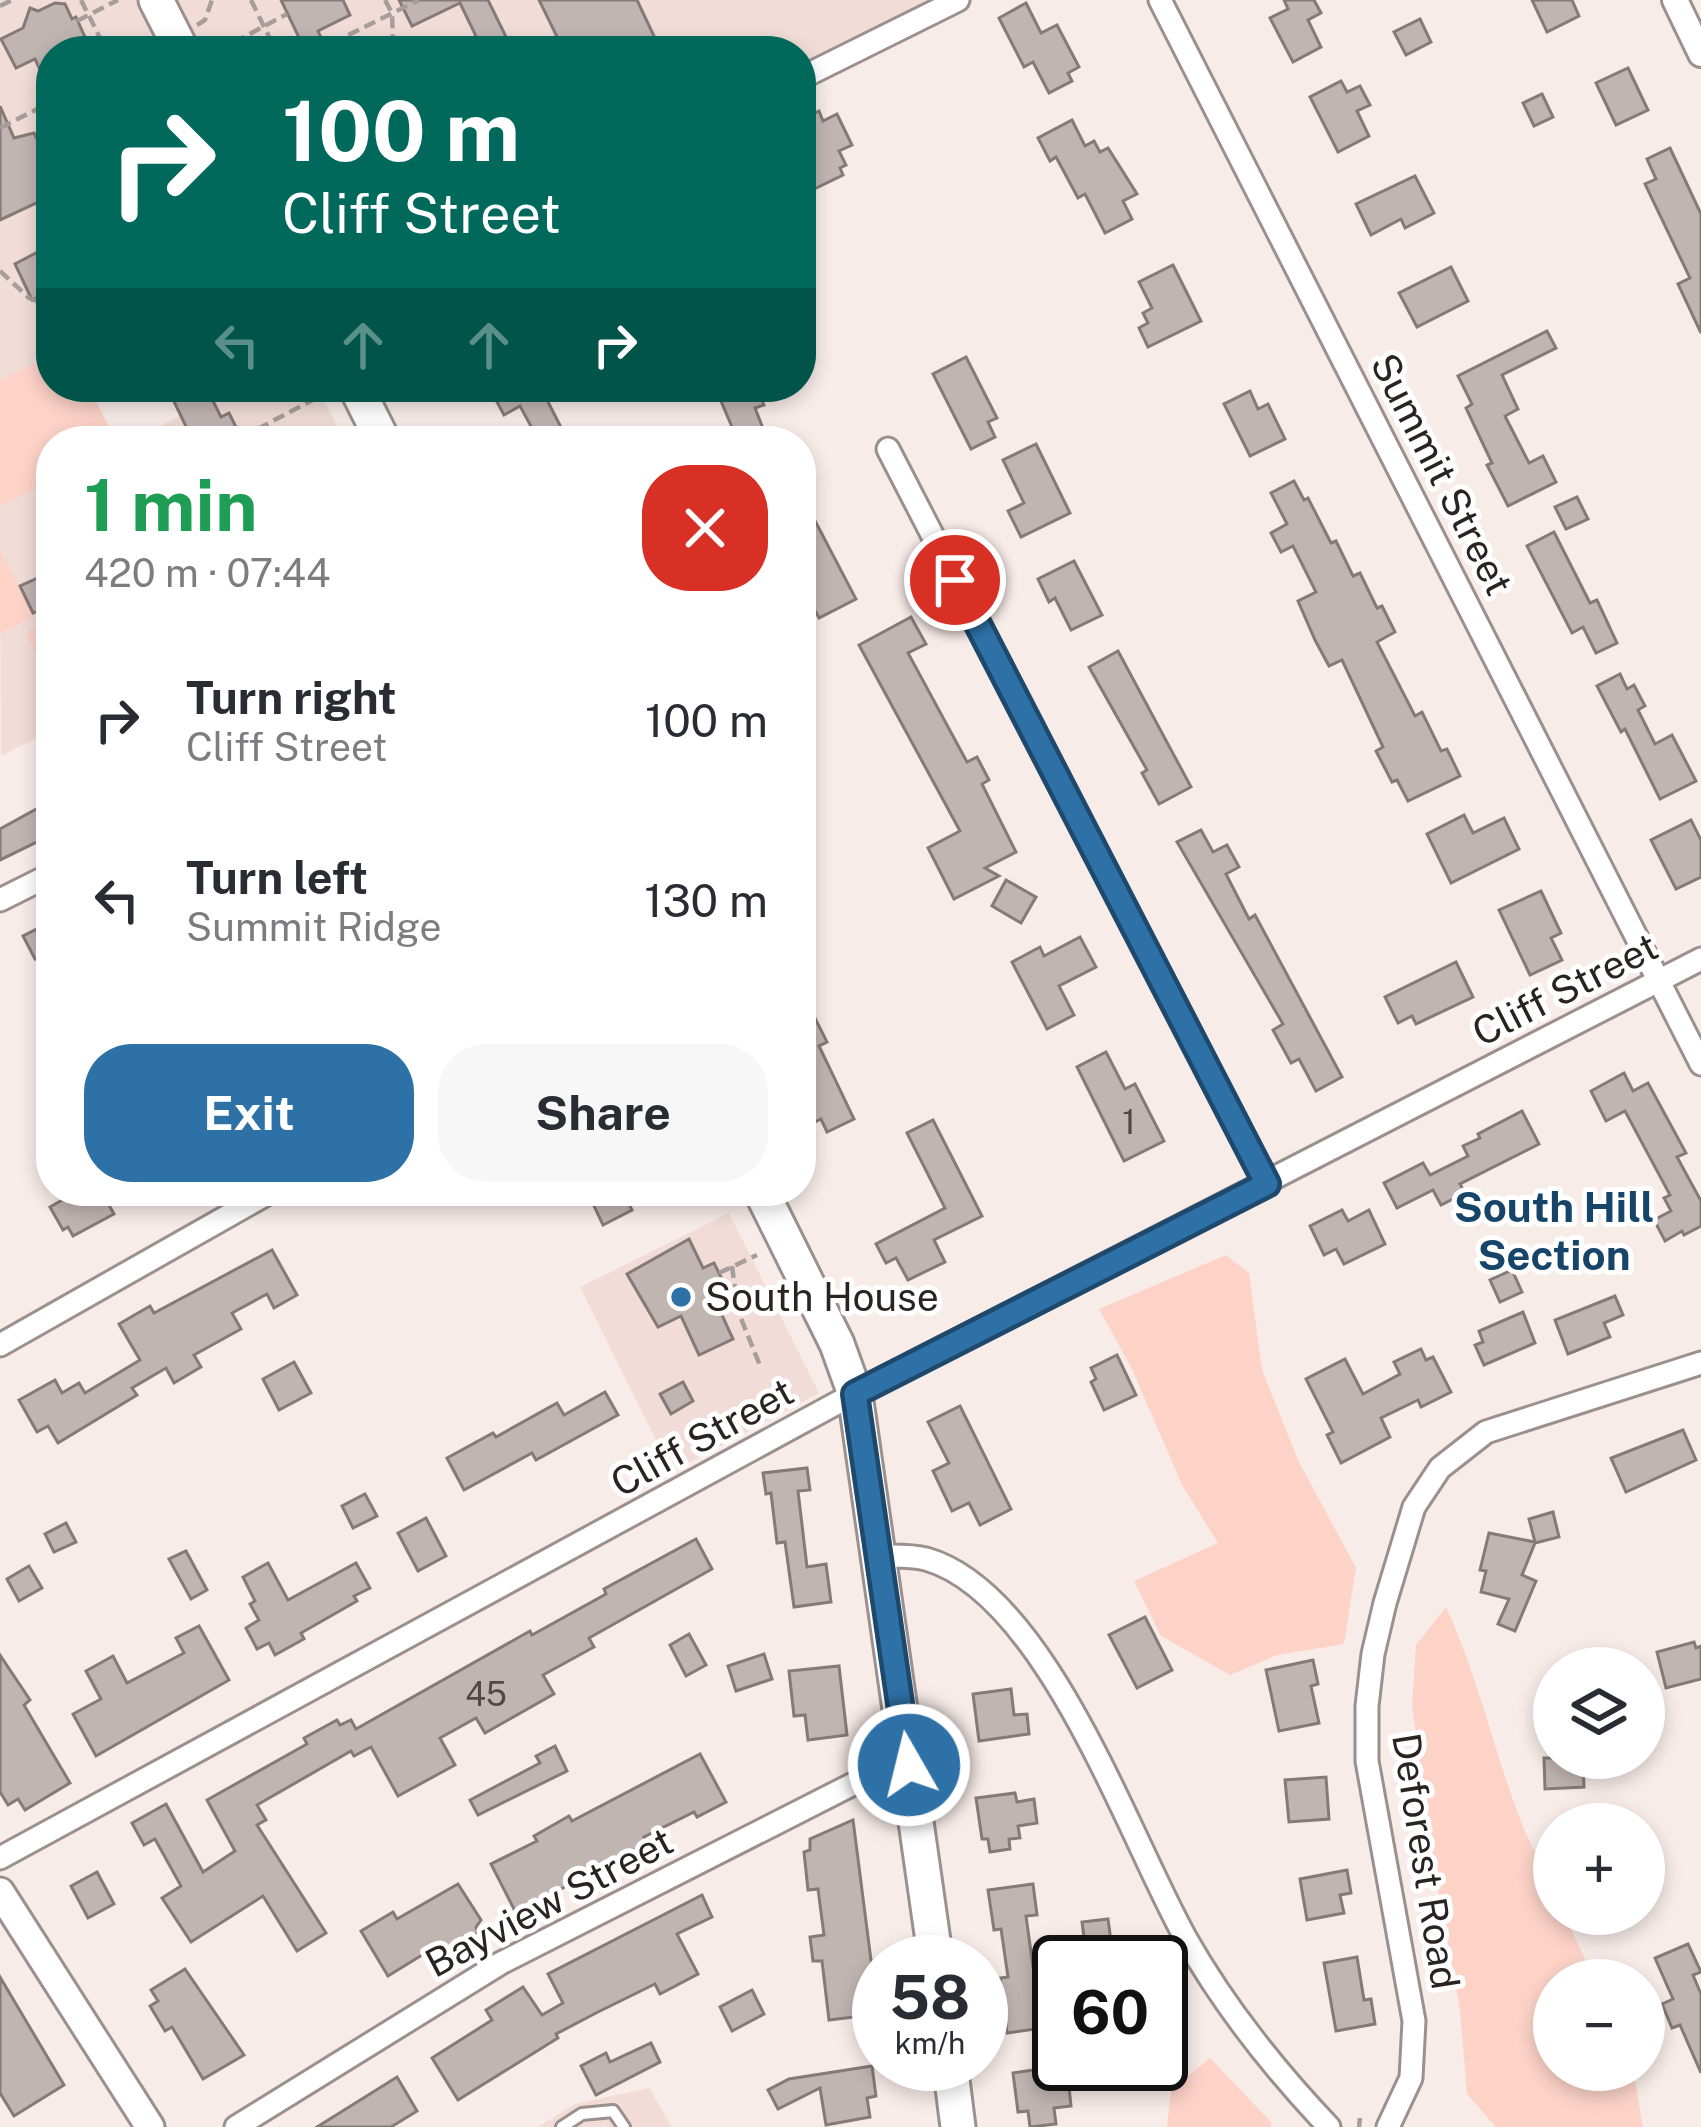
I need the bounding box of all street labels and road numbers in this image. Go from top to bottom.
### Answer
street label: Summit Street [1361,346,1523,602]
street label: Cliff Street [1465,923,1665,1055]
street label: Cliff Street [603,1368,801,1506]
street label: Deforest Road [1383,1730,1469,1992]
street label: Bayview Street [418,1818,680,1986]

